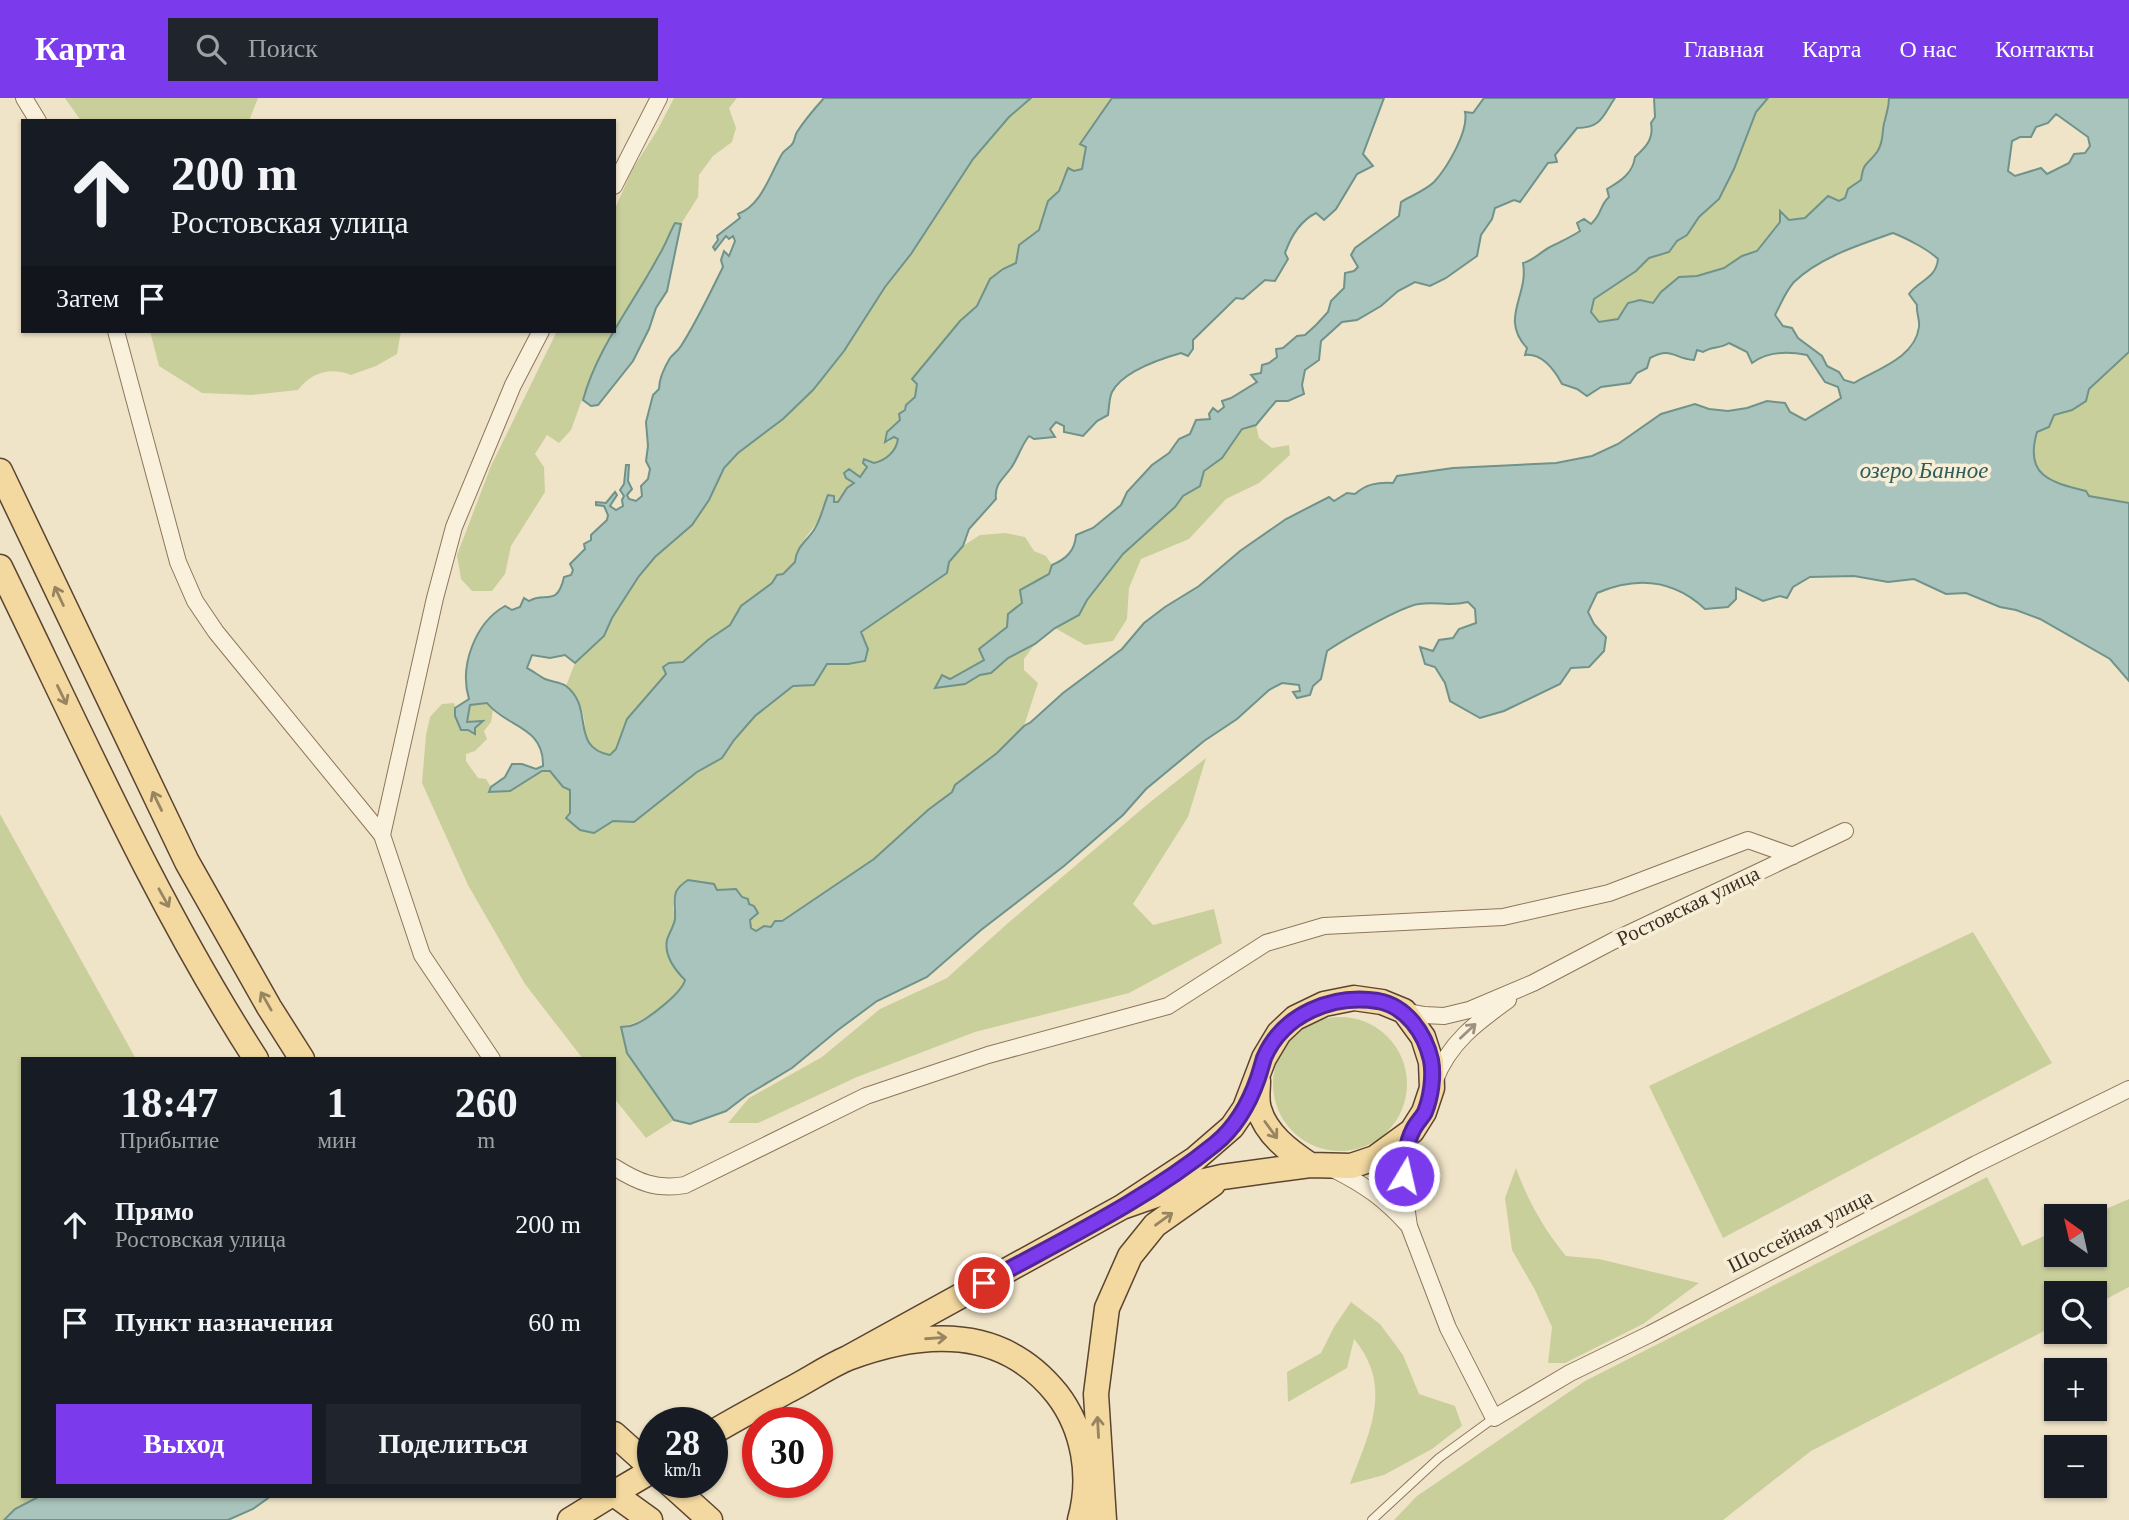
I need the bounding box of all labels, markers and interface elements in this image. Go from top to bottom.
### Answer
search box [168,18,658,81]
icon: search [192,30,230,68]
text: Карта [35,31,126,67]
text: Поиск [248,34,318,63]
text: Главная [1683,36,1764,62]
text: Карта [1802,36,1861,62]
text: О нас [1899,36,1957,62]
text: Контакты [1995,36,2094,62]
text: 200 m [171,146,298,201]
icon: ahead [56,147,147,238]
text: Ростовская улица [171,204,409,240]
icon: arrive [133,280,171,318]
text: Затем [56,284,119,313]
water label: озеро Банное [1860,458,1988,483]
one-way arrow [52,586,65,607]
one-way arrow [56,684,70,705]
one-way arrow [150,791,164,812]
street label: Ростовская улица [1613,861,1764,951]
one-way arrow [157,888,171,908]
one-way arrow [259,991,273,1011]
one-way arrow [1459,1023,1476,1040]
text: 18:47 [120,1080,218,1126]
text: 1 [327,1080,348,1126]
text: 260 [455,1080,518,1126]
one-way arrow [1264,1120,1278,1139]
text: Прибытие [119,1128,219,1153]
text: мин [317,1128,357,1153]
text: m [477,1128,495,1153]
position arrow [1367,1139,1441,1213]
street label: Шоссейная улица [1724,1184,1877,1278]
text: Прямо [115,1197,194,1226]
north arrow [2044,1204,2107,1267]
map controls [2044,1204,2107,1498]
icon: ahead [56,1206,94,1244]
text: 200 m [515,1210,581,1239]
one-way arrow [1154,1212,1173,1226]
text: Ростовская улица [115,1227,286,1252]
pin [954,1253,1014,1313]
icon: arrive [965,1264,1003,1302]
button: search [2044,1281,2107,1344]
icon: arrive [56,1304,94,1342]
text: Пункт назначения [115,1308,333,1337]
text: 60 m [528,1308,581,1337]
one-way arrow [924,1332,947,1345]
button: + [2044,1358,2107,1421]
button: Выход [56,1404,312,1484]
button: Поделиться [326,1404,581,1484]
speed limit sign: 30 [742,1407,833,1498]
one-way arrow [1092,1416,1105,1439]
text: 28 [665,1424,700,1463]
button: − [2044,1435,2107,1498]
text: km/h [664,1460,701,1480]

